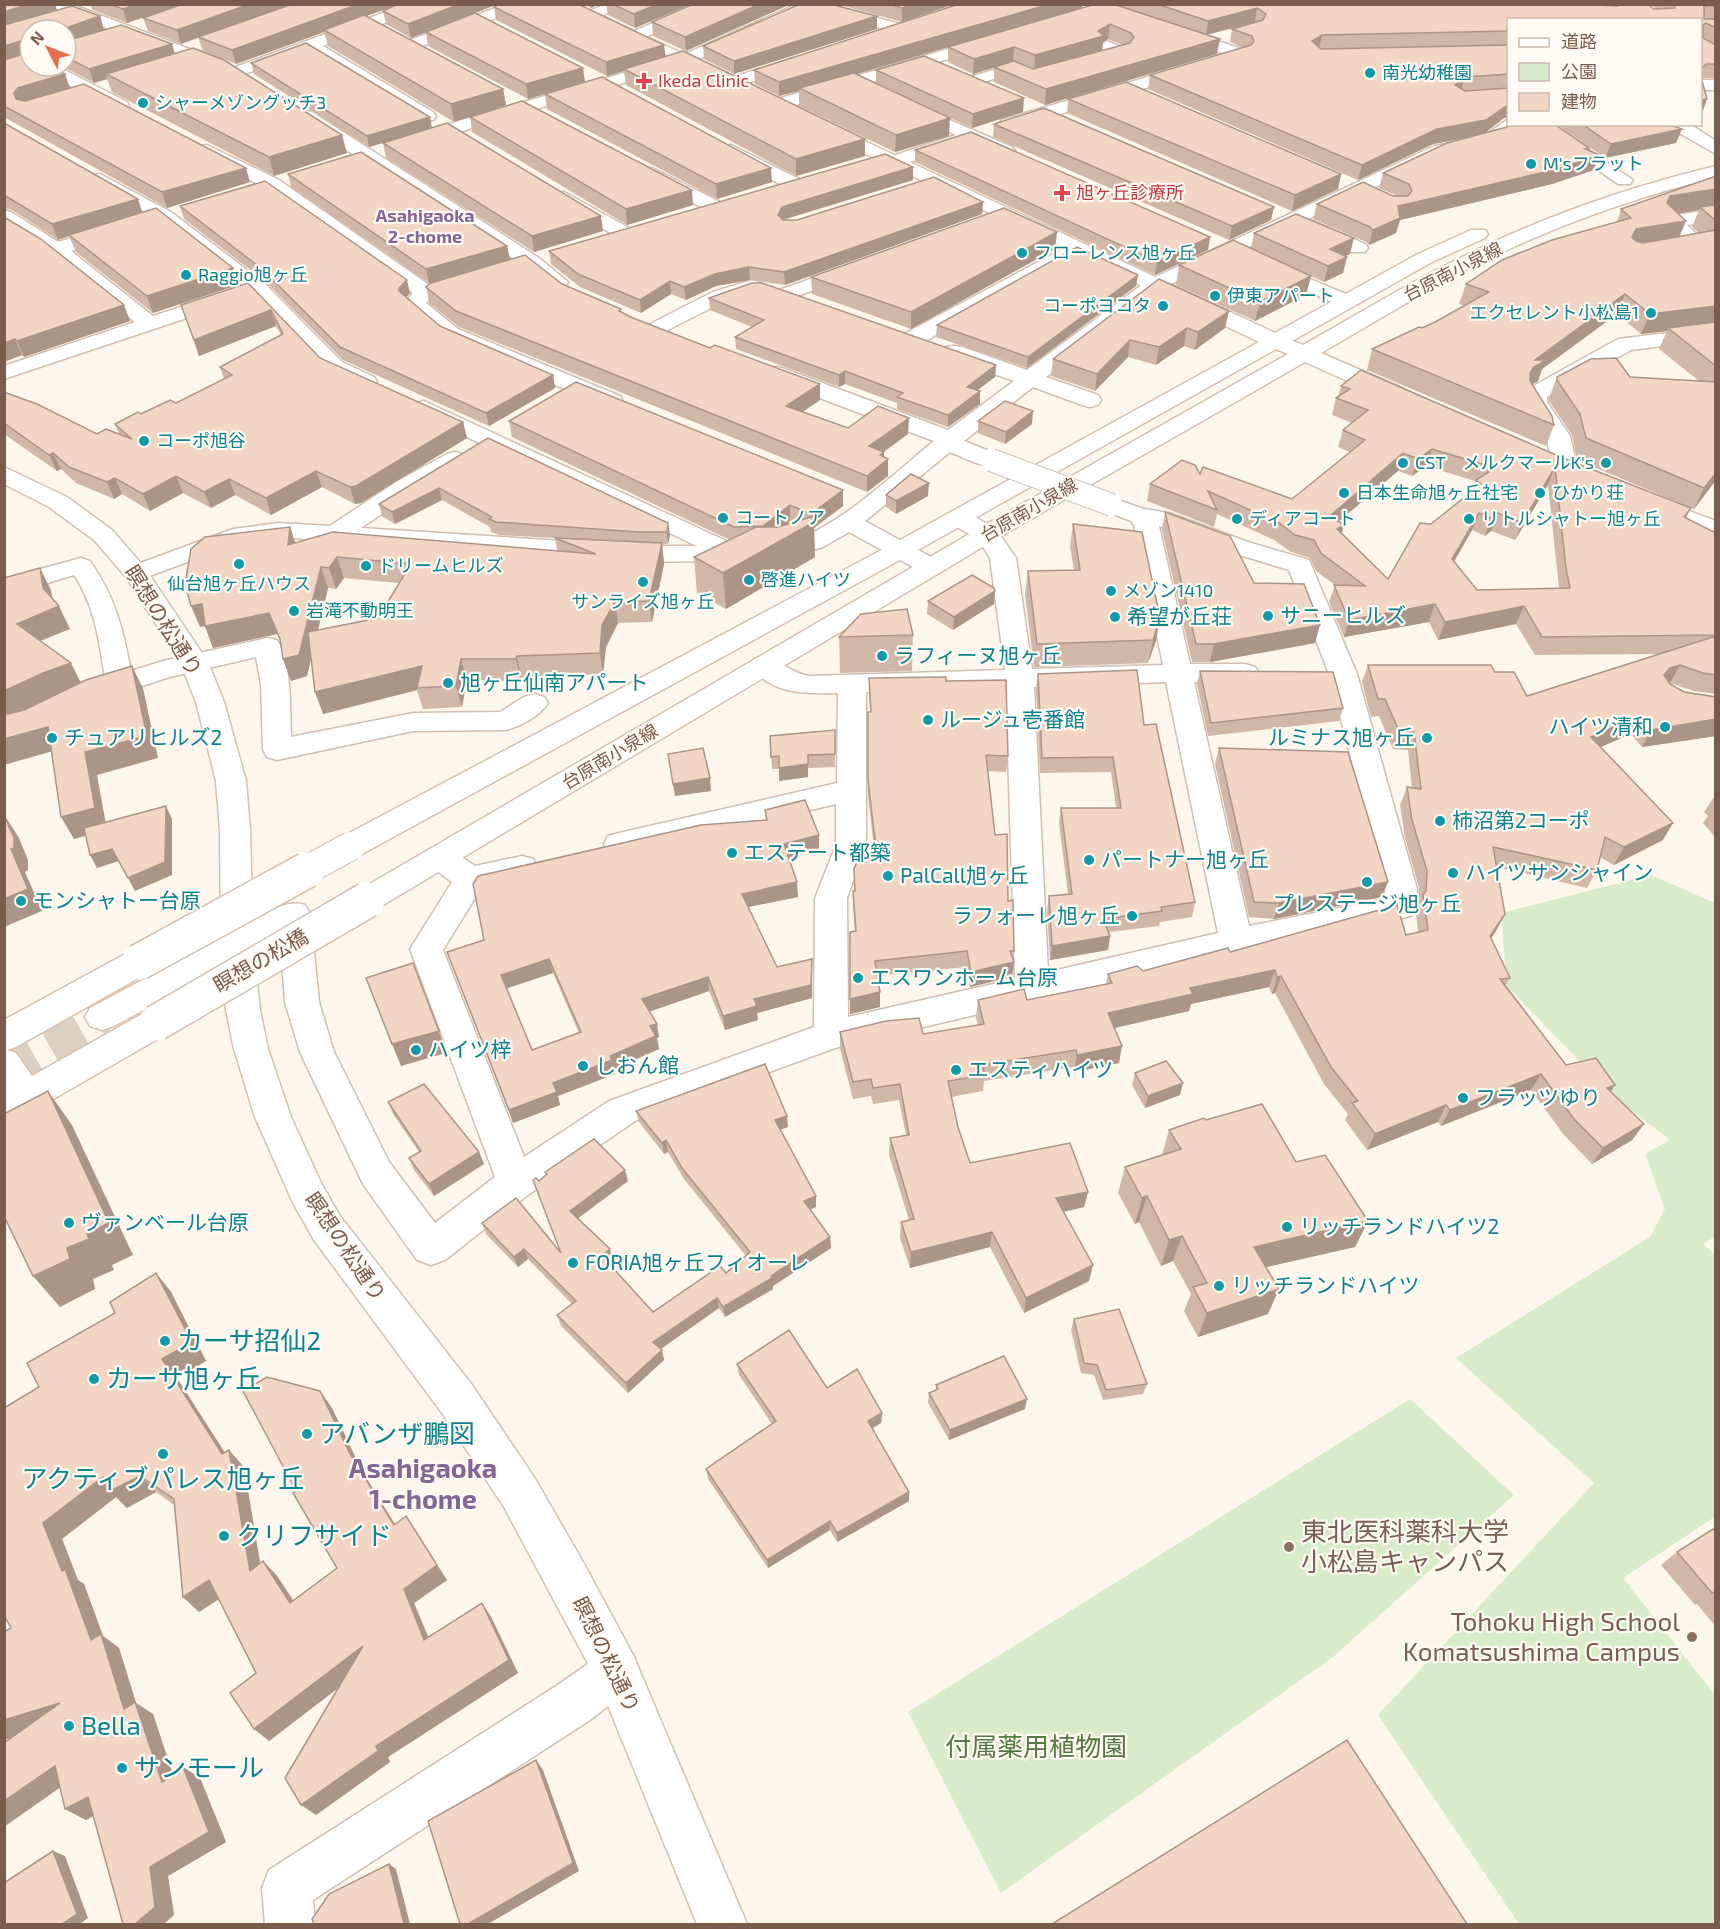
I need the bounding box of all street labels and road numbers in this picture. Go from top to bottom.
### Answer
street label: 台原南小泉線 [1399,237,1506,305]
street label: 台原南小泉線 [976,473,1081,546]
street label: 瞑想の松通り [120,560,208,680]
street label: 台原南小泉線 [558,719,661,793]
street label: 瞑想の松橋 [209,923,312,997]
street label: 瞑想の松通り [301,1187,392,1305]
street label: 瞑想の松通り [568,1592,646,1716]

